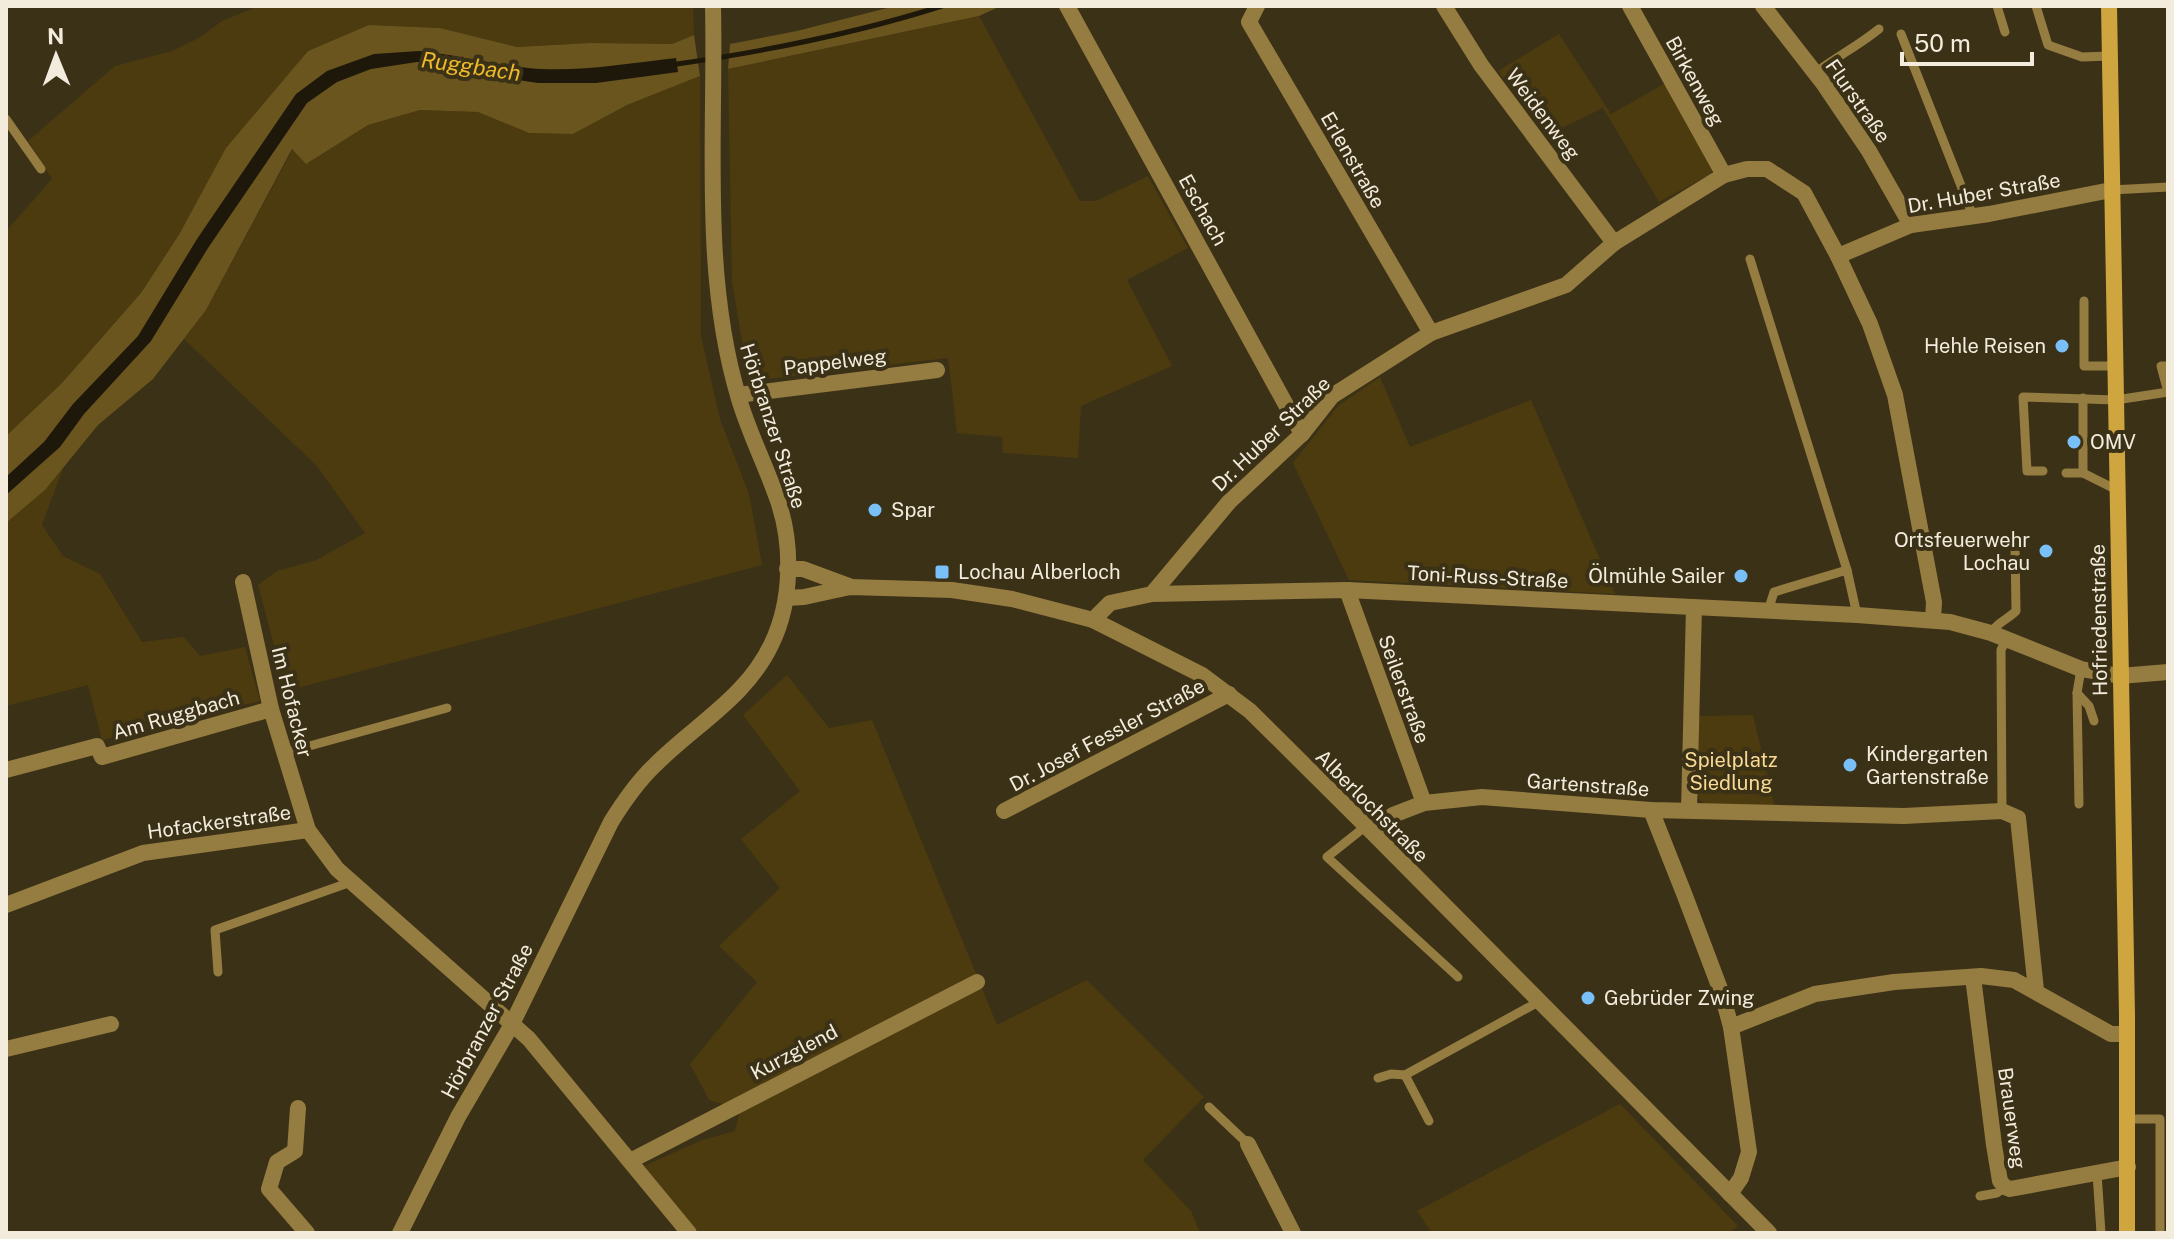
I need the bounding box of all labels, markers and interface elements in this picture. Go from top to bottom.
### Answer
north arrow [16,16,96,96]
scale bar [1902,16,2032,66]
text: N [47,23,64,49]
text: 50 m [1914,29,1971,57]
street label: Birkenweg [1661,32,1729,130]
water label: Ruggbach [419,46,523,86]
street label: Flurstraße [1821,55,1895,147]
street label: Weidenweg [1501,64,1585,164]
street label: Erlenstraße [1316,107,1390,213]
street label: Dr. Huber Straße [1906,168,2062,218]
street label: Eschach [1174,170,1232,250]
place label: Hehle Reisen [1924,334,2046,358]
marker: Hehle Reisen [2053,337,2071,355]
street label: Hörbranzer Straße [735,340,811,512]
street label: Pappelweg [782,344,888,380]
street label: Dr. Huber Straße [1207,372,1335,496]
place label: OMV [2090,430,2136,454]
marker: OMV [2065,433,2083,451]
place label: Spar [891,498,935,522]
marker: Spar [866,501,884,519]
place label: Ortsfeuerwehr Lochau [1894,528,2030,575]
marker: Ortsfeuerwehr Lochau [2037,542,2055,560]
street label: Hofriedenstraße [2086,544,2112,696]
place label: Lochau Alberloch [958,560,1121,584]
street label: Toni-Russ-Straße [1407,561,1569,593]
marker: Lochau Alberloch [933,563,951,581]
place label: Ölmühle Sailer [1588,563,1725,588]
marker: Ölmühle Sailer [1732,567,1750,585]
street label: Seilerstraße [1373,631,1435,747]
street label: Im Hofacker [267,644,317,760]
street label: Dr. Josef Fessler Straße [1005,673,1209,797]
street label: Am Ruggbach [110,685,242,745]
place label: Kindergarten Gartenstraße [1866,742,1989,789]
street label: Alberlochstraße [1311,745,1433,867]
park label: Spielplatz Siedlung [1684,748,1778,795]
marker: Kindergarten Gartenstraße [1841,756,1859,774]
street label: Gartenstraße [1526,769,1650,801]
street label: Hofackerstraße [146,800,292,844]
street label: Hörbranzer Straße [436,939,538,1103]
place label: Gebrüder Zwing [1604,986,1754,1010]
marker: Gebrüder Zwing [1579,989,1597,1007]
street label: Kurzglend [746,1019,842,1085]
street label: Brauerweg [1993,1066,2031,1170]

